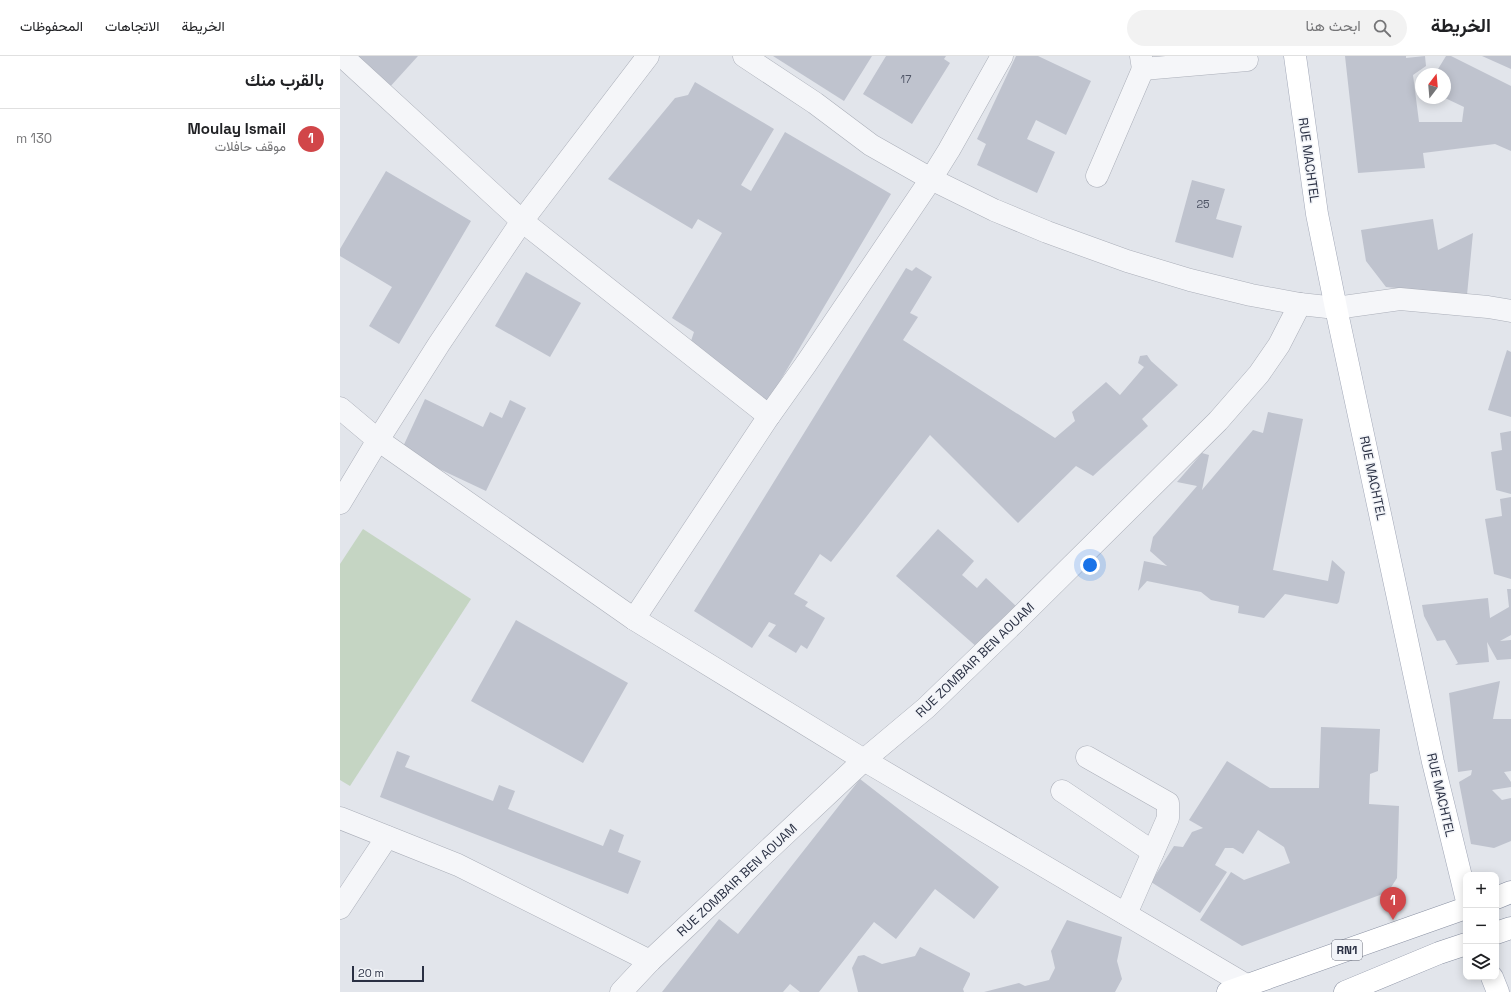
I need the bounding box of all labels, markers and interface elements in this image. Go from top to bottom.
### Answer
search box [1127,10,1407,46]
text: الخريطة [1431,13,1491,38]
text: ابحث هنا [1306,16,1361,35]
text: المحفوظات [20,17,83,35]
text: الاتجاهات [105,17,159,35]
text: الخريطة [181,17,225,35]
icon: search [1371,17,1393,39]
north arrow [1415,68,1451,104]
text: بالقرب منك [245,69,324,91]
house number: 17 [901,72,911,86]
street label: RUE MACHTEL [1295,116,1323,204]
text: Moulay Ismail [188,119,286,138]
text: 130 m [16,130,52,147]
text: 1 [308,130,314,147]
text: موقف حافلات [215,138,286,155]
house number: 25 [1196,197,1210,211]
street label: RUE MACHTEL [1356,434,1390,522]
your location [1080,555,1100,575]
street label: RUE ZOMBAIR BEN AOUAM [912,599,1038,721]
street label: RUE MACHTEL [1423,751,1459,839]
street label: RUE ZOMBAIR BEN AOUAM [673,820,801,940]
map controls [1463,872,1499,980]
button: + [1463,872,1499,908]
pin: 1 [1380,887,1406,920]
button: − [1463,908,1499,944]
road number: RN1 [1332,940,1362,960]
button: layers [1463,944,1499,980]
scale bar [352,964,424,983]
text: 20 m [358,966,384,980]

